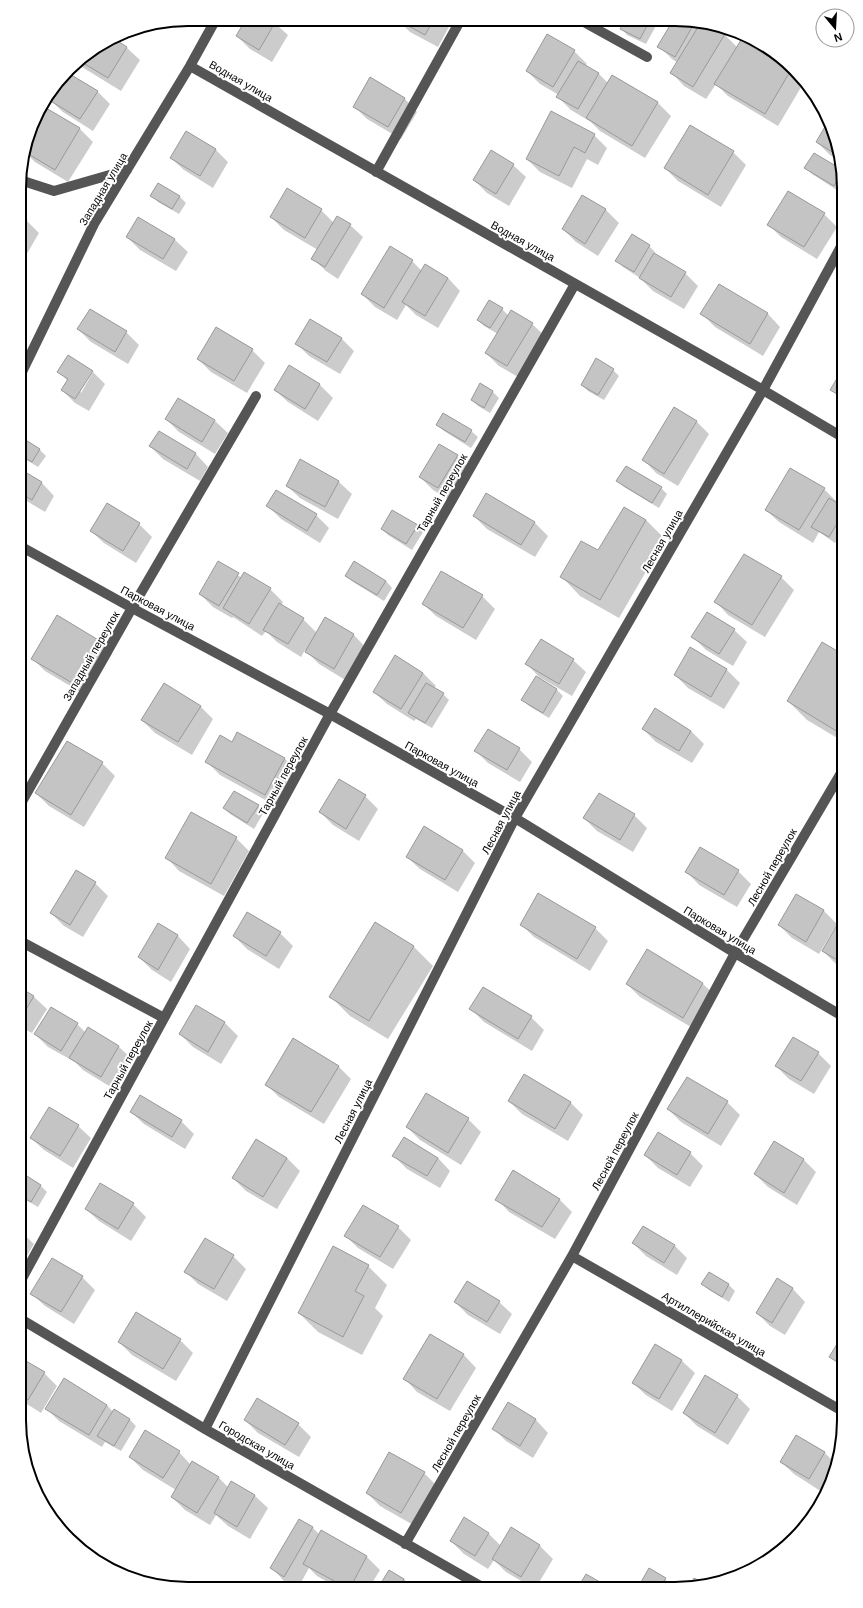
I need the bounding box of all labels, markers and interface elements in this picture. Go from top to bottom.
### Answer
north arrow [815,8,855,48]
text: N [832,31,844,44]
street label: Водная улица [207,58,276,104]
street label: Западная улица [77,150,130,228]
street label: Водная улица [489,219,558,264]
street label: Тарный переулок [415,451,469,534]
street label: Лесная улица [639,507,685,574]
street label: Парковая улица [119,583,198,633]
street label: Западный переулок [60,609,122,703]
street label: Тарный переулок [256,734,310,818]
street label: Парковая улица [403,739,482,790]
street label: Лесная улица [479,787,523,856]
street label: Лесной переулок [745,826,799,908]
street label: Парковая улица [682,904,759,957]
street label: Тарный переулок [101,1018,155,1102]
street label: Лесная улица [332,1076,375,1145]
street label: Лесной переулок [589,1110,641,1192]
street label: Артиллерийская улица [660,1289,769,1359]
street label: Лесной переулок [429,1392,483,1474]
street label: Городская улица [217,1418,298,1472]

